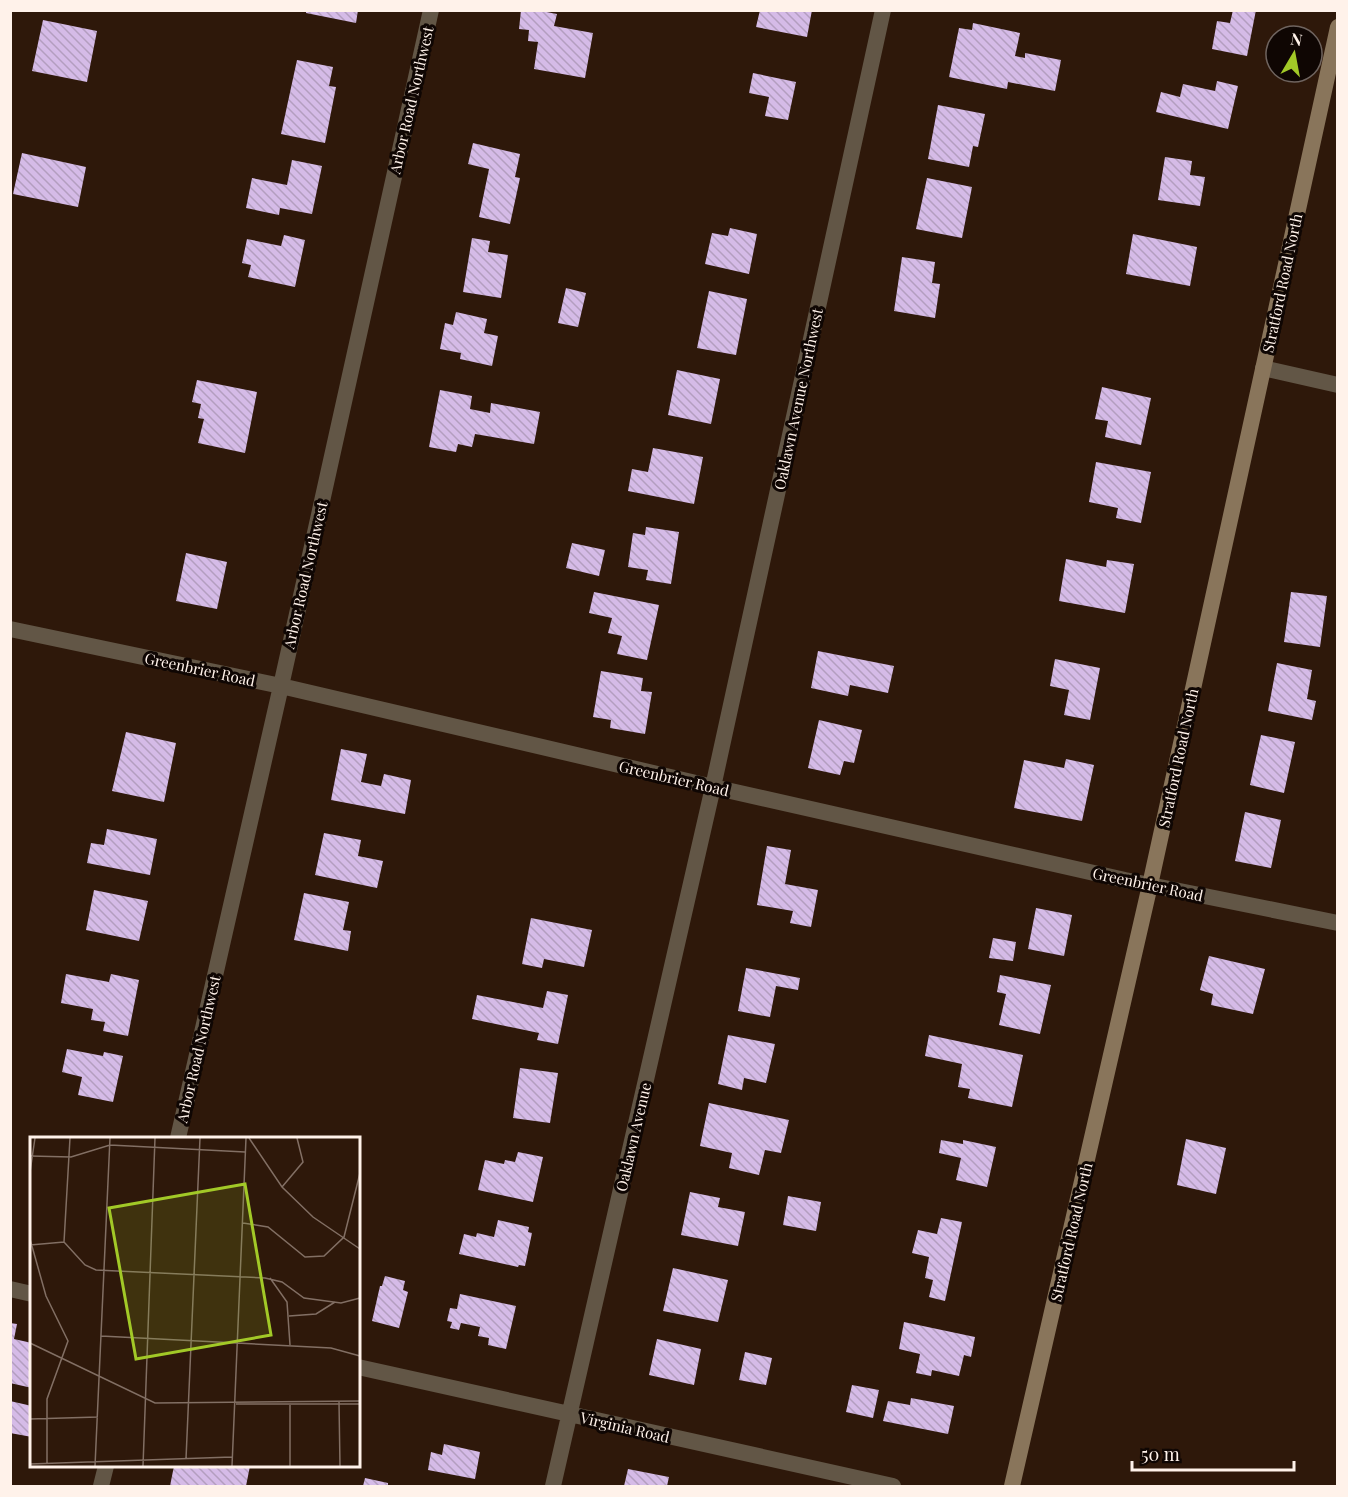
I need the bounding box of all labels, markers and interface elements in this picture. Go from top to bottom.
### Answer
street label: Arbor Road Northwest [384,24,438,177]
north arrow [1264,24,1324,84]
text: N [1289,27,1305,50]
street label: Stratford Road North [1257,211,1307,354]
street label: Oaklawn Avenue Northwest [769,306,827,492]
street label: Arbor Road Northwest [278,499,332,652]
street label: Greenbrier Road [143,648,257,691]
street label: Stratford Road North [1153,686,1203,829]
street label: Greenbrier Road [617,756,731,800]
street label: Greenbrier Road [1091,863,1205,906]
street label: Arbor Road Northwest [171,973,225,1126]
street label: Oaklawn Avenue [611,1081,655,1193]
inset map [30,1137,360,1467]
street label: Stratford Road North [1045,1160,1097,1303]
street label: Virginia Road [577,1407,672,1447]
scale bar [1132,1434,1294,1472]
text: 50 m [1141,1442,1180,1466]

